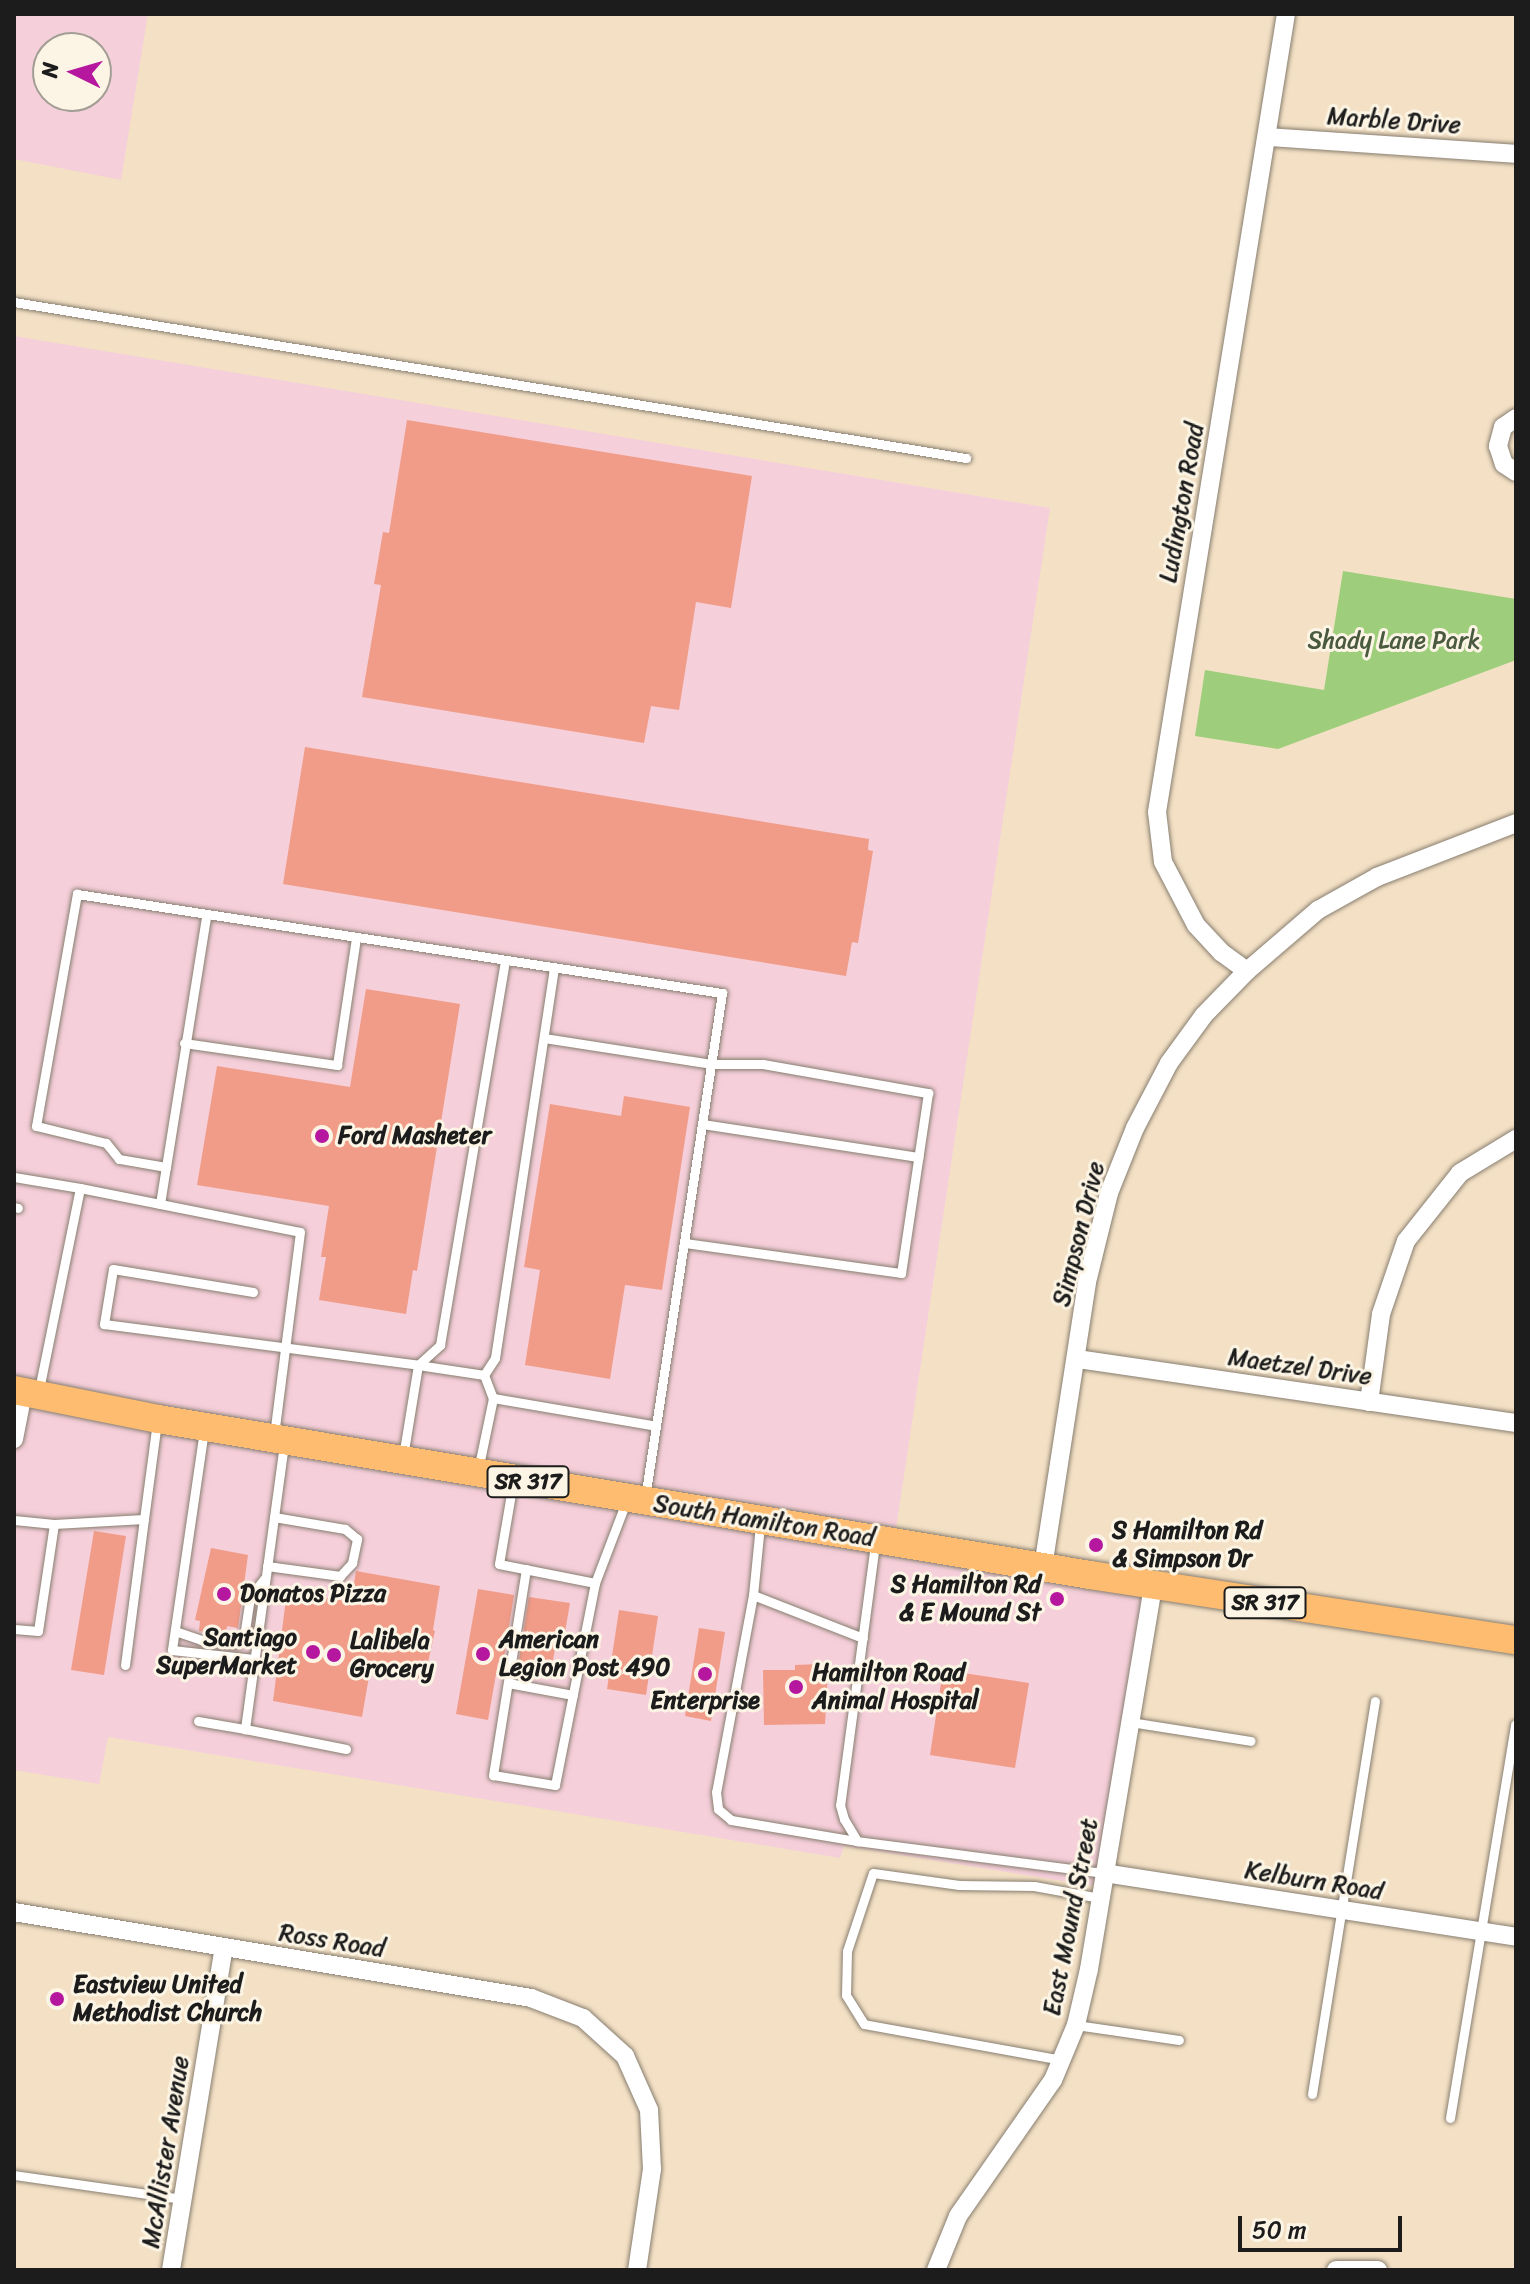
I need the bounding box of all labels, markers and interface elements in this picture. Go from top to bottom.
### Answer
north arrow [32,32,112,112]
text: N [29,61,70,79]
street label: Marble Drive [1326,102,1462,140]
street label: Ludington Road [1154,421,1210,585]
park label: Shady Lane Park [1307,627,1481,655]
place label: Ford Masheter [338,1122,491,1150]
marker: Ford Masheter [313,1127,331,1145]
street label: Simpson Drive [1047,1159,1111,1309]
street label: Maetzel Drive [1226,1343,1374,1391]
road number: SR 317 [486,1464,570,1500]
street label: South Hamilton Road [652,1489,876,1553]
place label: S Hamilton Rd & Simpson Dr [1112,1517,1262,1573]
marker: S Hamilton Rd & Simpson Dr [1087,1536,1105,1554]
place label: S Hamilton Rd & E Mound St [891,1571,1041,1627]
place label: Donatos Pizza [240,1580,386,1608]
marker: Donatos Pizza [215,1585,233,1603]
road number: SR 317 [1223,1585,1307,1621]
marker: S Hamilton Rd & E Mound St [1048,1590,1066,1608]
place label: Santiago SuperMarket [156,1624,297,1680]
place label: American Legion Post 490 [499,1626,672,1682]
place label: Lalibela Grocery [350,1627,434,1683]
marker: Santiago SuperMarket [304,1643,322,1661]
marker: American Legion Post 490 [474,1645,492,1663]
marker: Lalibela Grocery [325,1646,343,1664]
place label: Hamilton Road Animal Hospital [812,1659,979,1715]
marker: Enterprise [696,1665,714,1683]
marker: Hamilton Road Animal Hospital [787,1678,805,1696]
place label: Enterprise [650,1687,760,1715]
street label: East Mound Street [1038,1816,1104,2018]
street label: Kelburn Road [1243,1856,1385,1906]
street label: Ross Road [277,1918,387,1964]
place label: Eastview United Methodist Church [73,1971,262,2027]
marker: Eastview United Methodist Church [48,1990,66,2008]
street label: McAllister Avenue [137,2054,195,2250]
scale bar [1242,2200,1406,2250]
text: 50 m [1252,2209,1307,2251]

